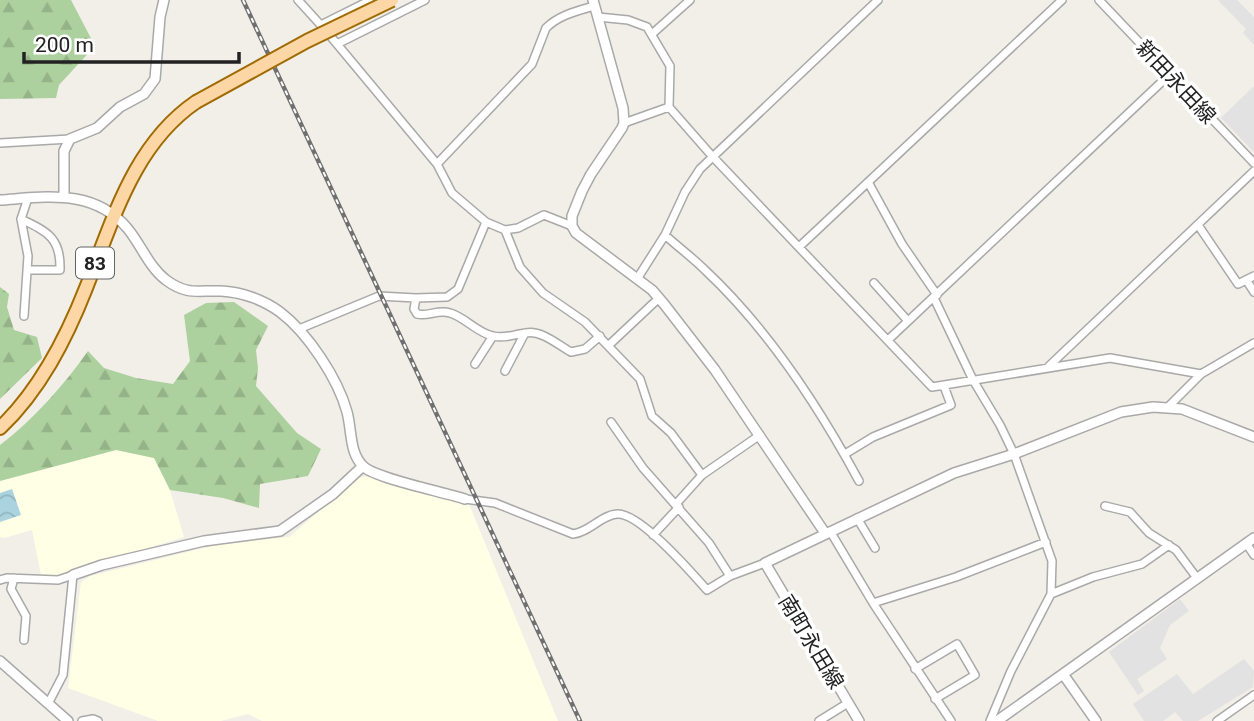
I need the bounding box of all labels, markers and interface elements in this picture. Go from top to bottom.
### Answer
scale bar [24,21,240,65]
text: 200 m [35,33,94,57]
street label: 新田永田線 [1131,35,1221,129]
road number: 83 [76,247,114,278]
street label: 南町永田線 [774,591,848,693]

